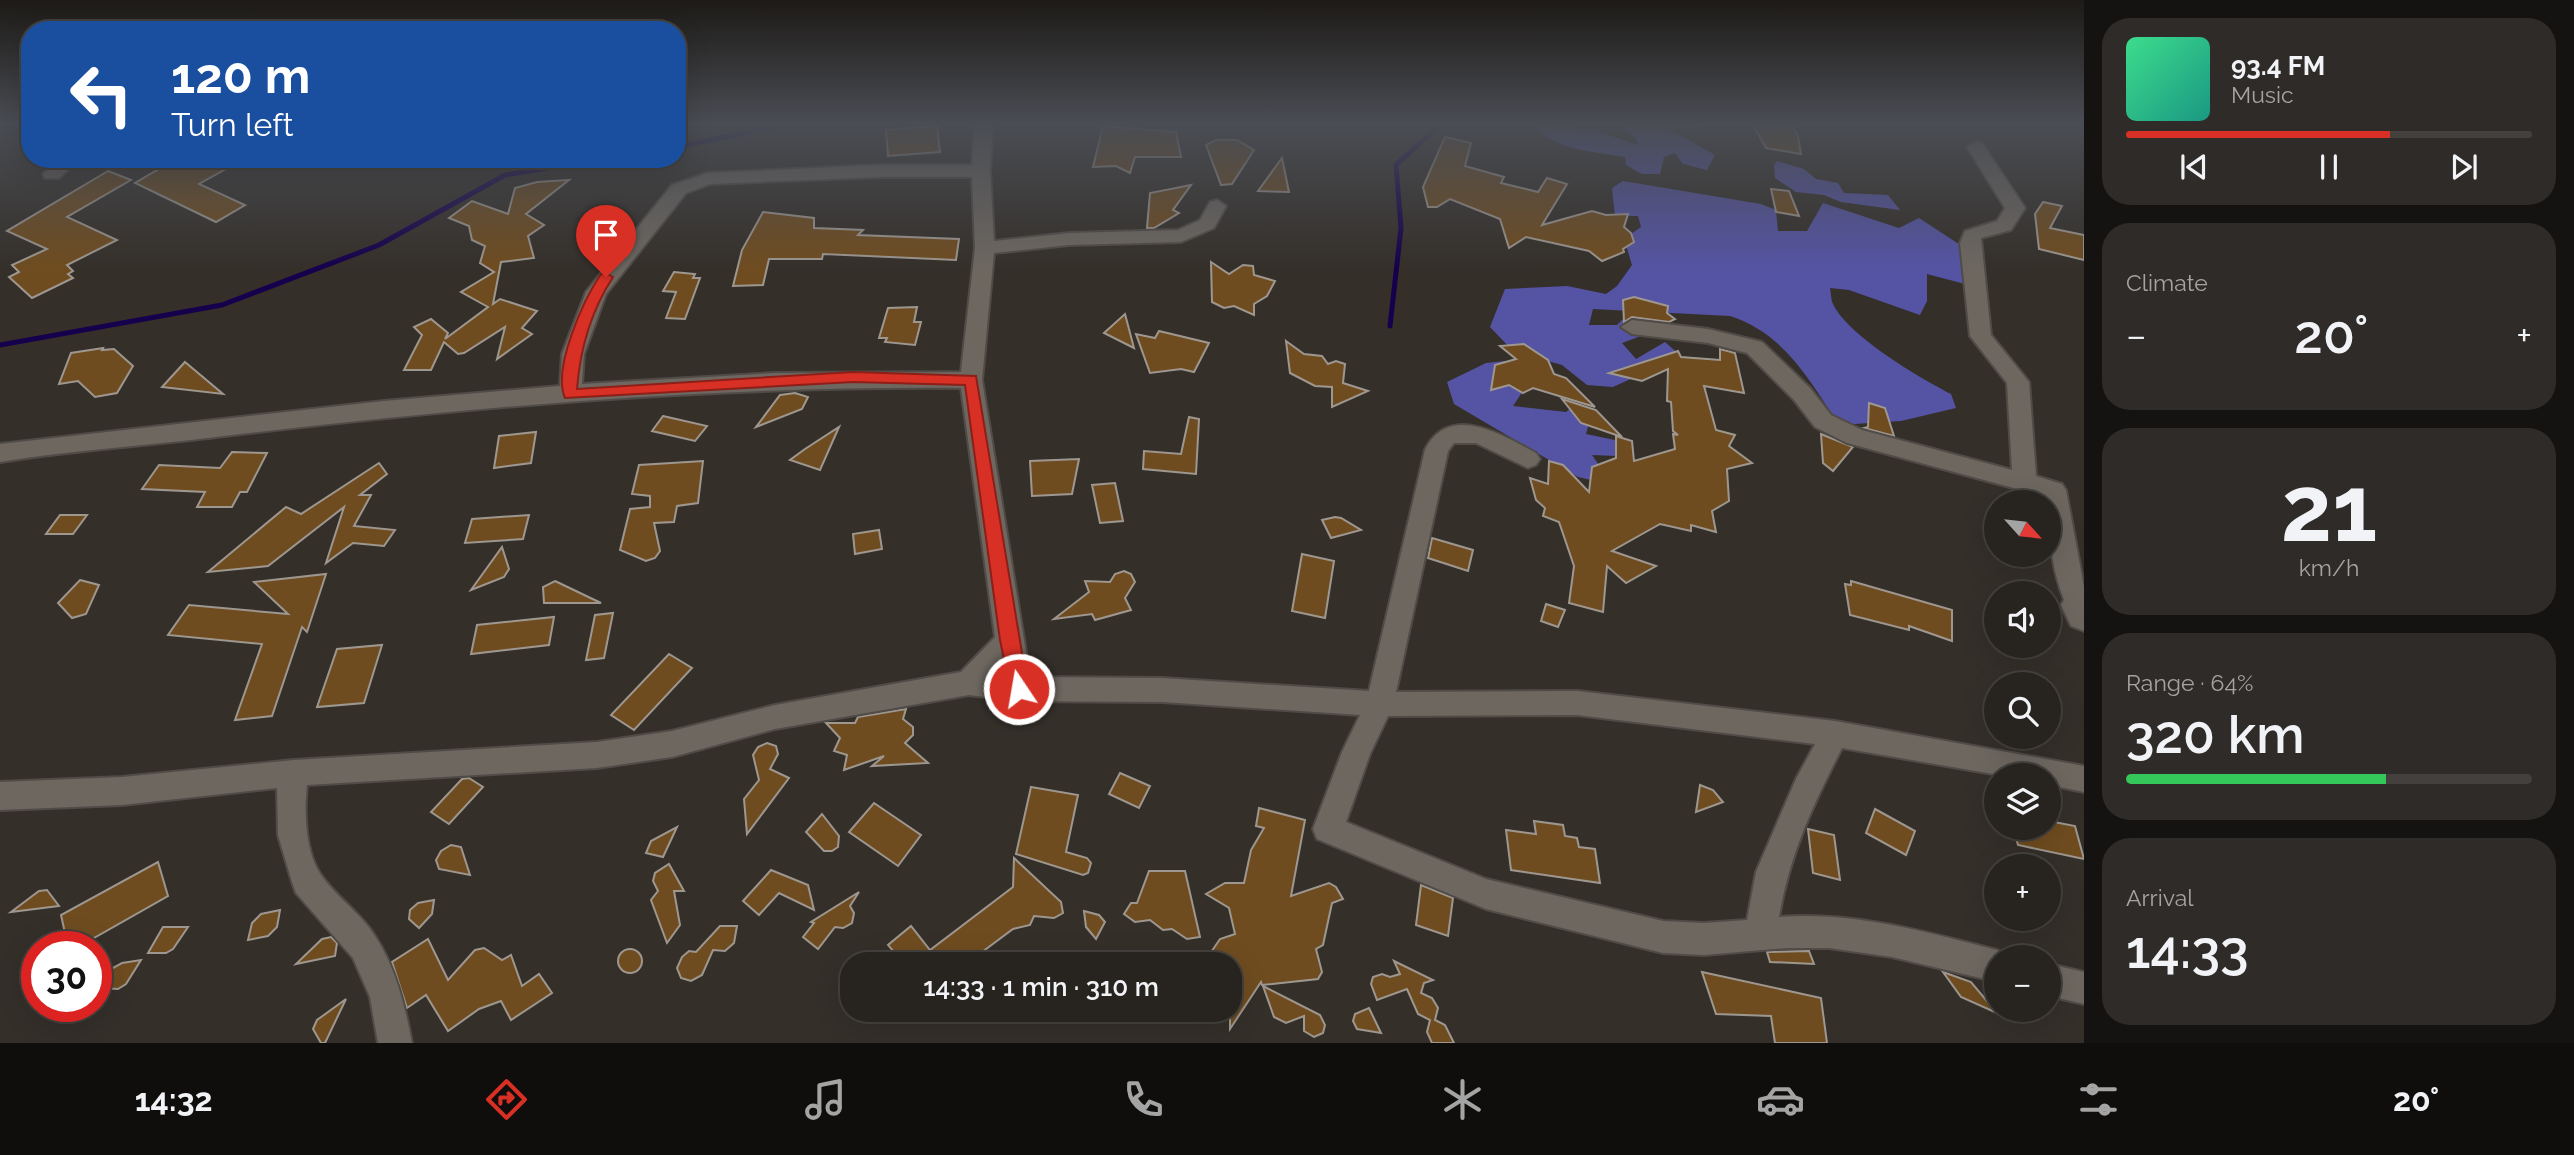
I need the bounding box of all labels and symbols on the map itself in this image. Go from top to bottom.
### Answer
pin [576,205,636,277]
north arrow [1984,490,2062,567]
position arrow [982,652,1056,726]
speed limit sign: 30 [21,931,112,1022]

